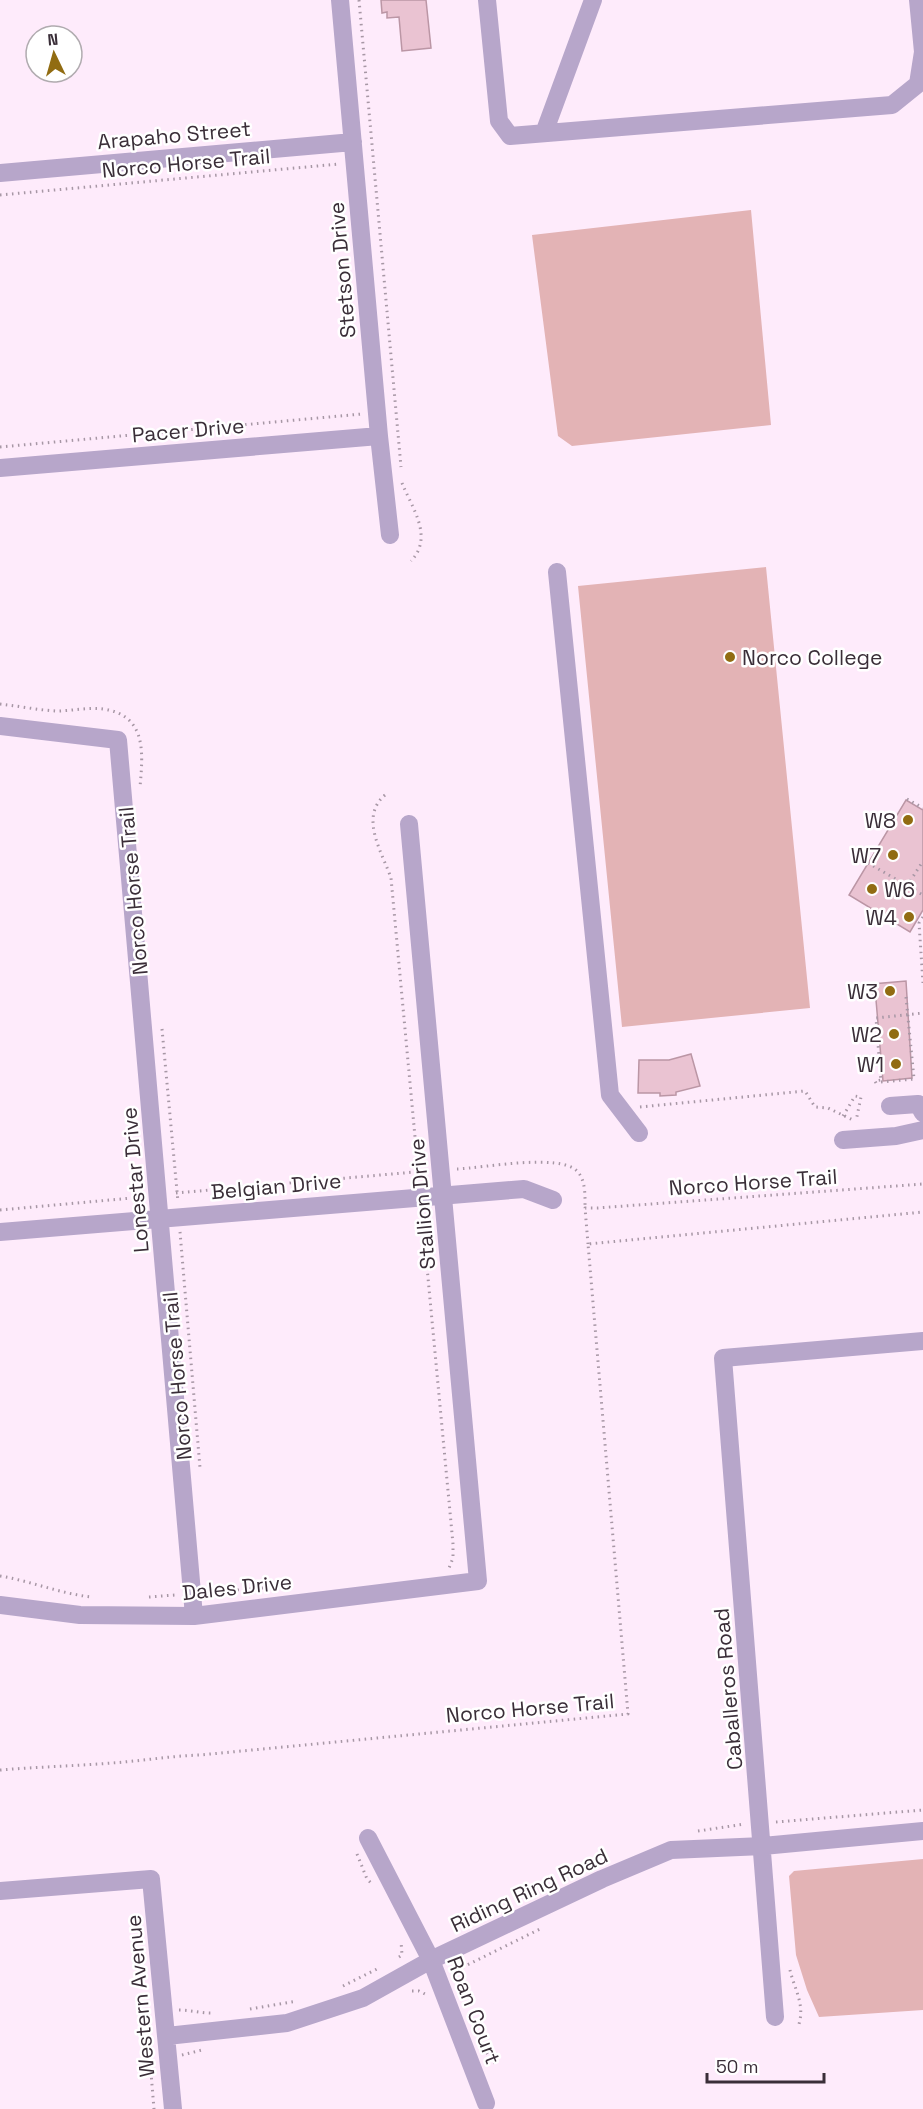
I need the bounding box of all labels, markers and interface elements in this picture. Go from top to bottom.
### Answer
north arrow [24,24,84,84]
text: N [46,29,59,50]
street label: Arapaho Street [96,115,252,155]
street label: Norco Horse Trail [101,142,271,184]
street label: Stetson Drive [323,201,361,339]
street label: Pacer Drive [131,412,245,448]
place label: Norco College [742,644,883,671]
marker: Norco College [723,650,737,664]
street label: Norco Horse Trail [112,806,154,976]
place label: W8 [865,807,896,834]
marker: W8 [901,813,915,827]
place label: W7 [851,842,881,869]
marker: W7 [886,848,900,862]
place label: W6 [884,876,915,903]
marker: W6 [865,882,879,896]
place label: W4 [866,904,897,931]
marker: W4 [902,910,916,924]
place label: W3 [847,978,878,1005]
marker: W3 [883,984,897,998]
place label: W2 [851,1021,882,1048]
marker: W2 [887,1027,901,1041]
place label: W1 [857,1051,884,1078]
marker: W1 [889,1057,903,1071]
street label: Lonestar Drive [115,1106,155,1254]
street label: Stallion Drive [403,1137,441,1271]
street label: Norco Horse Trail [668,1163,838,1201]
street label: Belgian Drive [210,1167,342,1205]
street label: Norco Horse Trail [156,1291,198,1461]
street label: Dales Drive [181,1568,293,1606]
street label: Caballeros Road [707,1607,749,1771]
street label: Norco Horse Trail [445,1687,615,1729]
street label: Riding Ring Road [446,1842,612,1938]
street label: Western Avenue [119,1914,161,2078]
street label: Roan Court [441,1952,507,2068]
scale bar [707,2046,824,2084]
text: 50 m [716,2055,758,2078]

